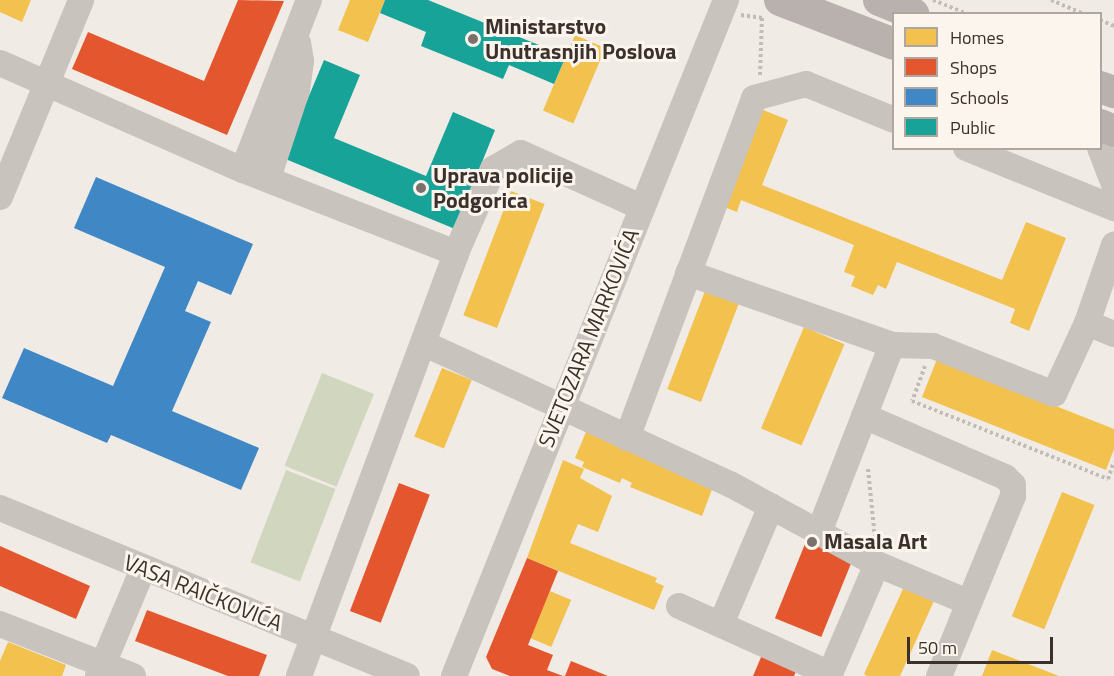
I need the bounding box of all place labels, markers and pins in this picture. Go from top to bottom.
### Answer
place label: Ministarstvo Unutrasnjih Poslova [485,13,677,64]
marker: Ministarstvo Unutrasnjih Poslova [466,32,480,46]
place label: Uprava policije Podgorica [433,162,573,214]
marker: Uprava policije Podgorica [414,181,428,195]
place label: Masala Art [824,529,927,555]
marker: Masala Art [805,535,819,549]

